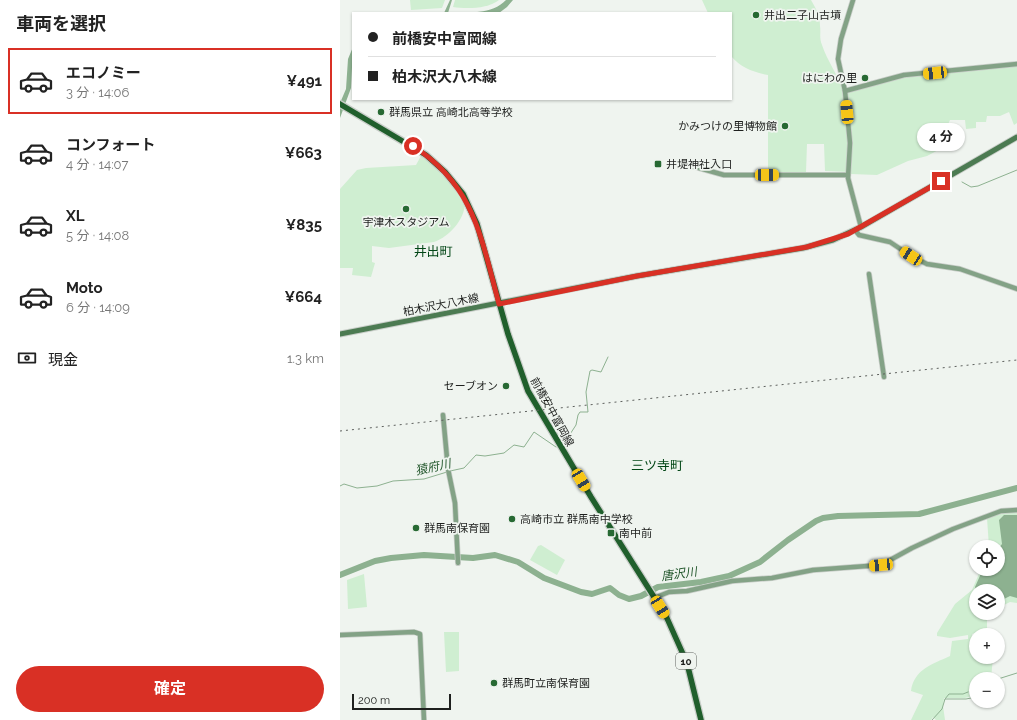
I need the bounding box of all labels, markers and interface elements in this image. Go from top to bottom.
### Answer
place label: 井出二子山古墳 [764,9,841,22]
marker: 井出二子山古墳 [751,10,761,20]
text: 車両を選択 [16,13,106,34]
text: 前橋安中富岡線 [392,30,497,48]
icon: car [18,63,54,99]
text: エコノミー [66,64,141,82]
car [922,66,948,80]
text: 柏木沢大八木線 [392,68,497,86]
text: ¥491 [287,72,322,90]
place label: はにわの里 [802,72,857,85]
marker: はにわの里 [860,73,870,83]
text: 3 分 · 14:06 [66,85,129,100]
car [840,100,854,124]
place label: 群馬県立 高崎北高等学校 [389,106,513,119]
marker: 群馬県立 高崎北高等学校 [376,107,386,117]
place label: かみつけの里博物館 [678,120,777,133]
marker: かみつけの里博物館 [780,121,790,131]
callout: 4 分 [917,123,965,151]
text: 4 分 [929,129,953,144]
icon: car [18,135,54,171]
text: コンフォート [66,136,156,154]
route start [404,137,422,155]
text: ¥663 [285,144,322,162]
text: 4 分 · 14:07 [66,157,128,172]
place label: 井堤神社入口 [666,158,732,171]
marker: 井堤神社入口 [653,159,663,169]
car [755,169,779,181]
route end [932,172,950,190]
marker: 宇津木スタジアム [401,204,411,214]
icon: car [18,207,54,243]
text: XL [66,207,84,225]
text: ¥835 [286,216,322,234]
place label: 宇津木スタジアム [362,216,450,229]
text: 5 分 · 14:08 [66,228,129,243]
district label: 井出町 [413,244,453,259]
car [898,244,924,268]
icon: car [18,279,54,315]
text: Moto [66,279,103,297]
text: ¥664 [285,288,322,306]
street label: 柏木沢大八木線 [402,291,480,319]
text: 6 分 · 14:09 [66,300,130,315]
icon: cash [16,347,38,369]
text: 現金 [48,351,78,369]
text: 1.3 km [287,351,324,366]
street label: 前橋安中富岡線 [528,375,576,449]
place label: セーブオン [444,380,498,393]
marker: セーブオン [501,381,511,391]
water label: 猿府川 [414,456,454,478]
district label: 三ツ寺町 [631,458,683,473]
car [570,467,592,493]
place label: 高崎市立 群馬南中学校 [520,513,633,526]
marker: 高崎市立 群馬南中学校 [507,514,517,524]
place label: 群馬南保育園 [424,522,490,535]
marker: 群馬南保育園 [411,523,421,533]
place label: 南中前 [619,527,652,540]
marker: 南中前 [606,528,616,538]
map controls [969,540,1005,708]
button: locate [969,540,1005,576]
car [869,558,893,572]
water label: 唐沢川 [660,564,700,583]
button: layers [969,584,1005,620]
car [649,594,671,620]
button: + [969,628,1005,664]
road number: 10 [676,653,696,669]
button: 確定 [16,666,324,712]
button: − [969,672,1005,708]
place label: 群馬町立南保育園 [502,677,590,690]
marker: 群馬町立南保育園 [489,678,499,688]
scale bar [352,692,451,711]
text: 200 m [358,694,390,707]

